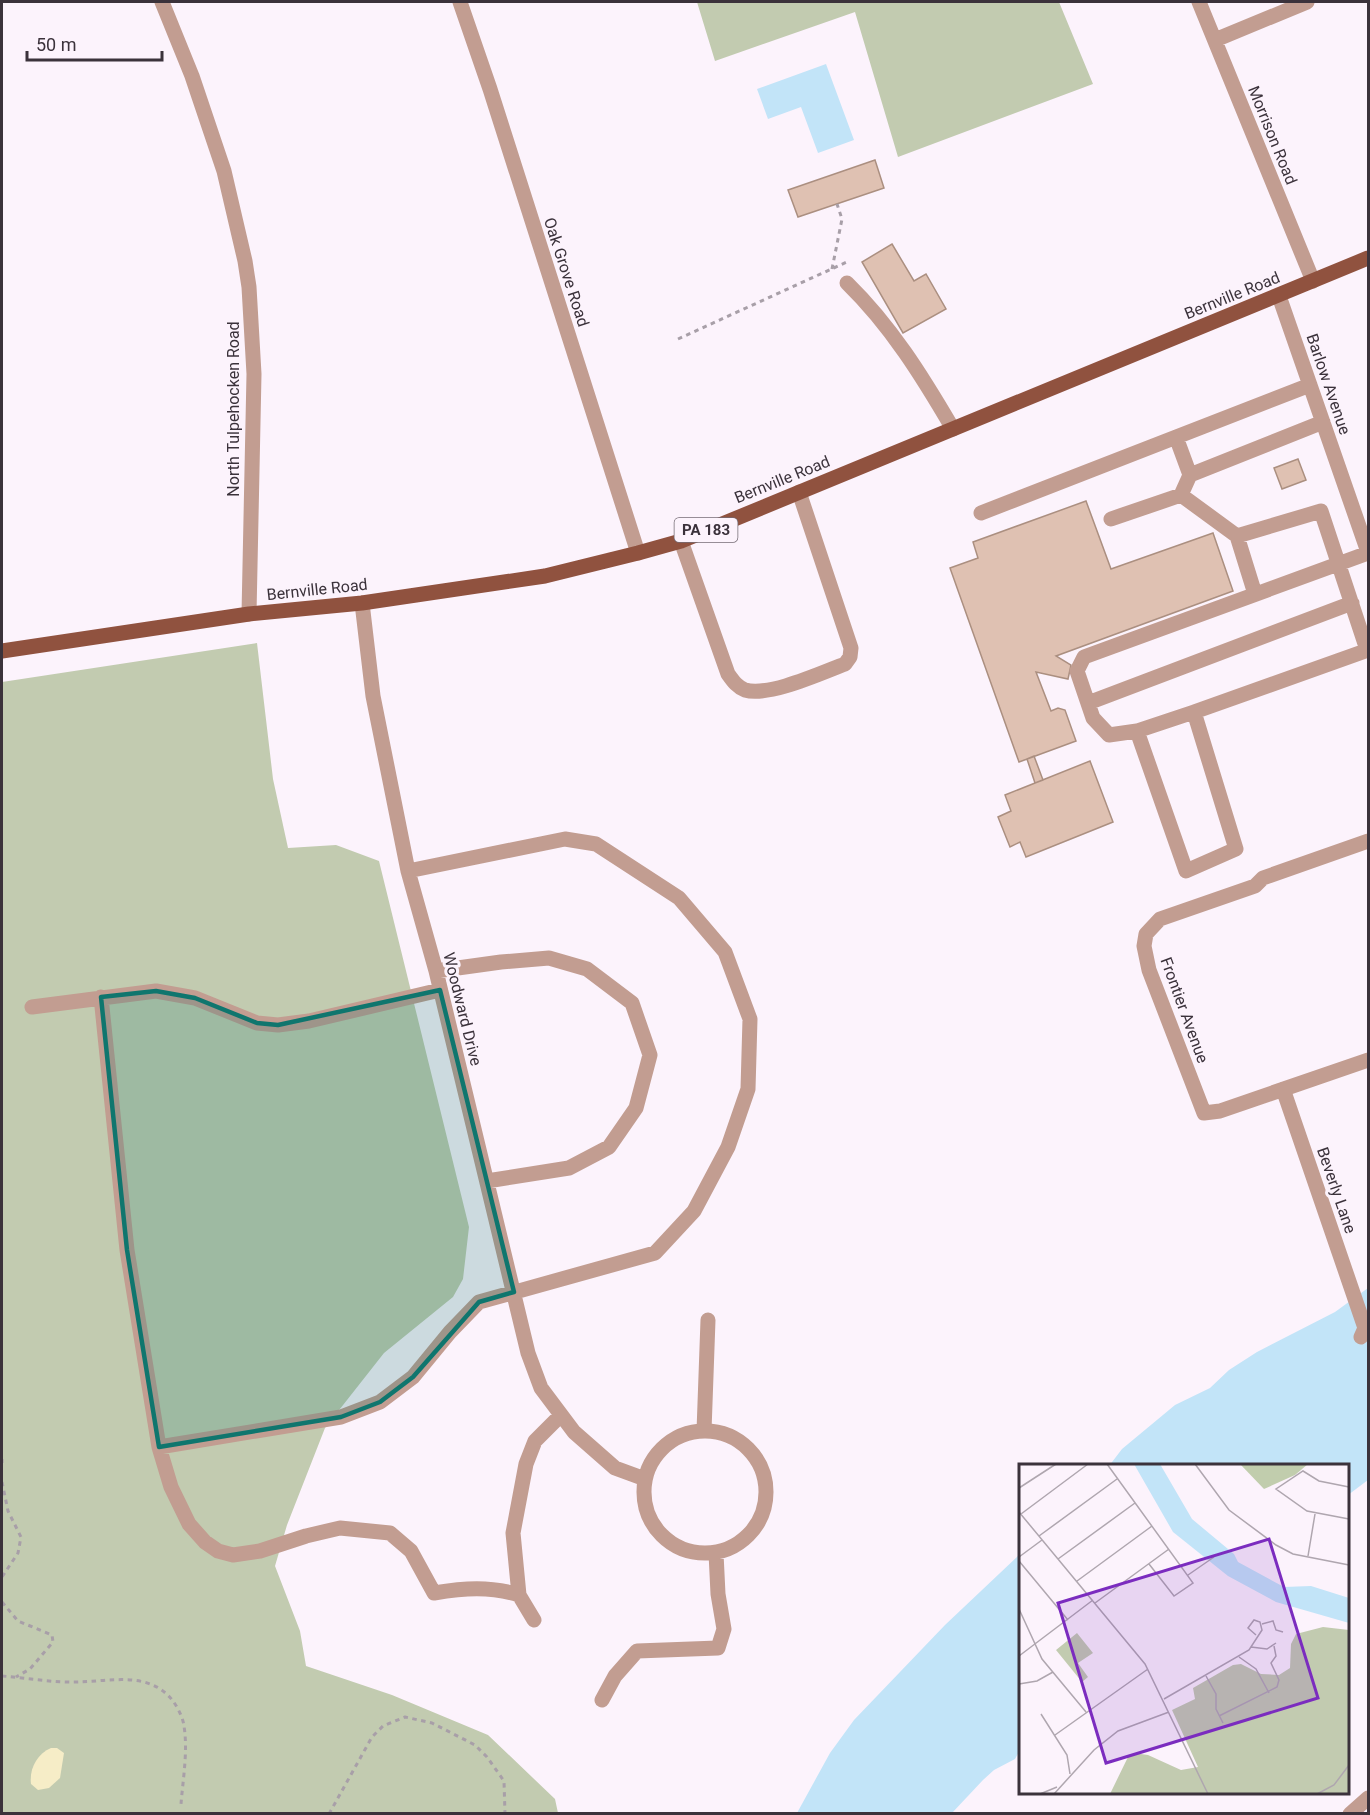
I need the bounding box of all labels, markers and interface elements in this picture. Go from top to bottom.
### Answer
scale bar [27,24,162,62]
text: 50 m [36,34,76,55]
street label: Morrison Road [1244,83,1301,187]
street label: Oak Grove Road [540,215,593,329]
street label: Bernville Road [1182,268,1283,323]
street label: North Tulpehocken Road [224,321,243,497]
street label: Barlow Avenue [1302,331,1355,437]
street label: Bernville Road [732,452,833,507]
road number: PA 183 [674,518,738,542]
street label: Bernville Road [266,575,368,604]
street label: Woodward Drive [439,950,486,1068]
street label: Frontier Avenue [1157,955,1212,1066]
street label: Beverly Lane [1313,1145,1360,1236]
inset map [1019,1464,1349,1794]

